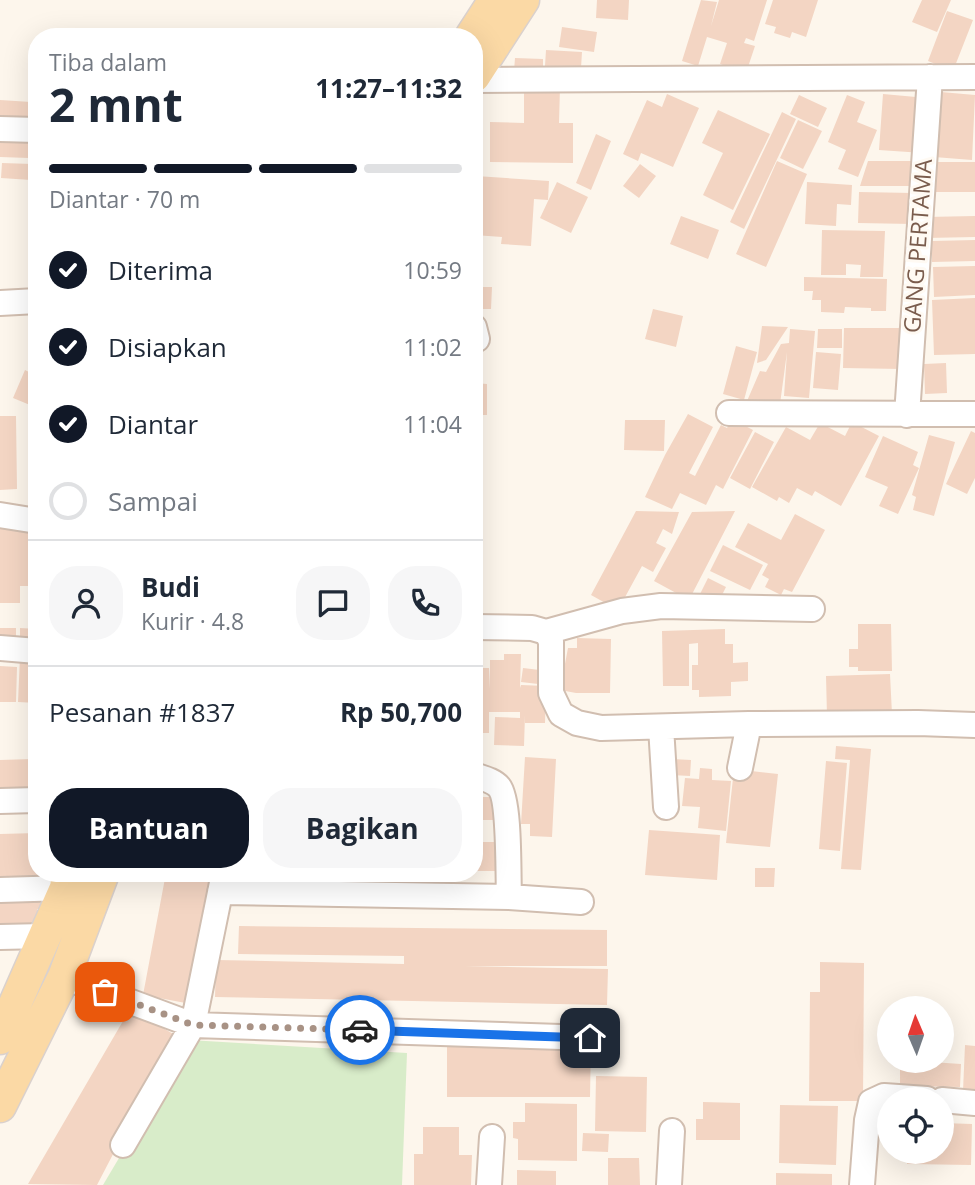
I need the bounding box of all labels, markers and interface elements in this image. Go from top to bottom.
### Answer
text: Tiba dalam [49,46,167,78]
text: 11:27–11:32 [315,70,462,106]
text: 2 mnt [49,73,183,135]
street label: GANG PERTAMA [895,157,939,334]
text: Diantar · 70 m [49,183,200,215]
icon: check [49,251,87,289]
text: Diterima [108,252,213,288]
text: 10:59 [403,254,462,286]
icon: check [49,328,87,366]
text: Disiapkan [108,329,227,365]
text: 11:02 [403,331,462,363]
icon: check [49,405,87,443]
text: Diantar [108,406,198,442]
text: 11:04 [403,408,462,440]
text: Sampai [108,483,198,519]
button: person [49,566,123,640]
button: chat [296,566,370,640]
button: phone [388,566,462,640]
text: Budi [141,569,200,605]
text: Kurir · 4.8 [141,605,244,637]
text: Pesanan #1837 [49,694,235,730]
text: Rp 50,700 [340,694,462,730]
button: Bantuan [49,788,249,868]
button: Bagikan [263,788,462,868]
pin [75,962,135,1022]
icon: bag [86,973,124,1011]
courier [325,995,395,1065]
north arrow [877,996,954,1073]
map controls [877,996,954,1164]
pin [560,1008,620,1068]
icon: car [341,1011,379,1049]
icon: home [571,1019,609,1057]
button: locate [877,1087,954,1164]

